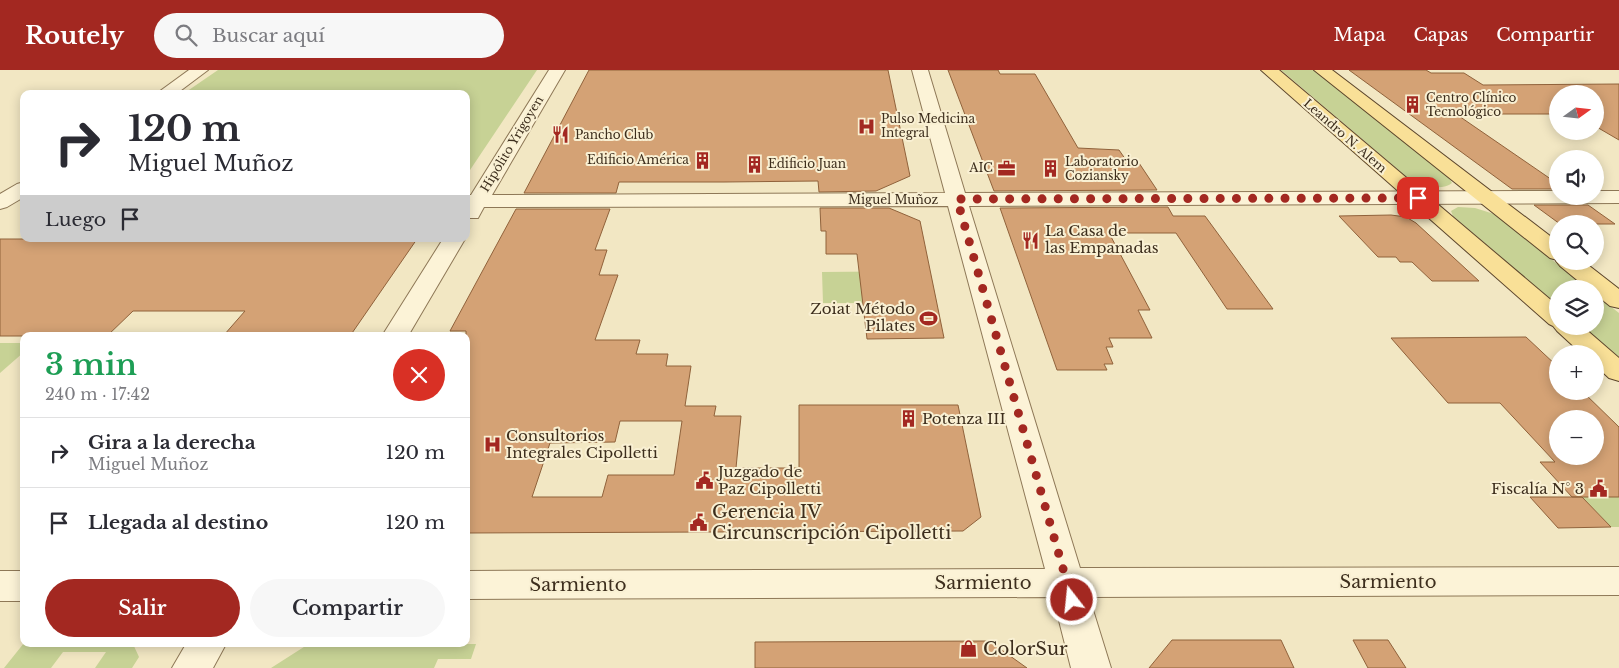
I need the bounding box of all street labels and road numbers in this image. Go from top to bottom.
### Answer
street label: Hipólito Yrigoyen [477,93,546,195]
street label: Leandro N. Alem [1301,95,1390,176]
street label: Miguel Muñoz [848,192,938,207]
street label: Sarmiento [1340,571,1436,593]
street label: Sarmiento [935,572,1031,594]
street label: Sarmiento [530,574,626,596]

